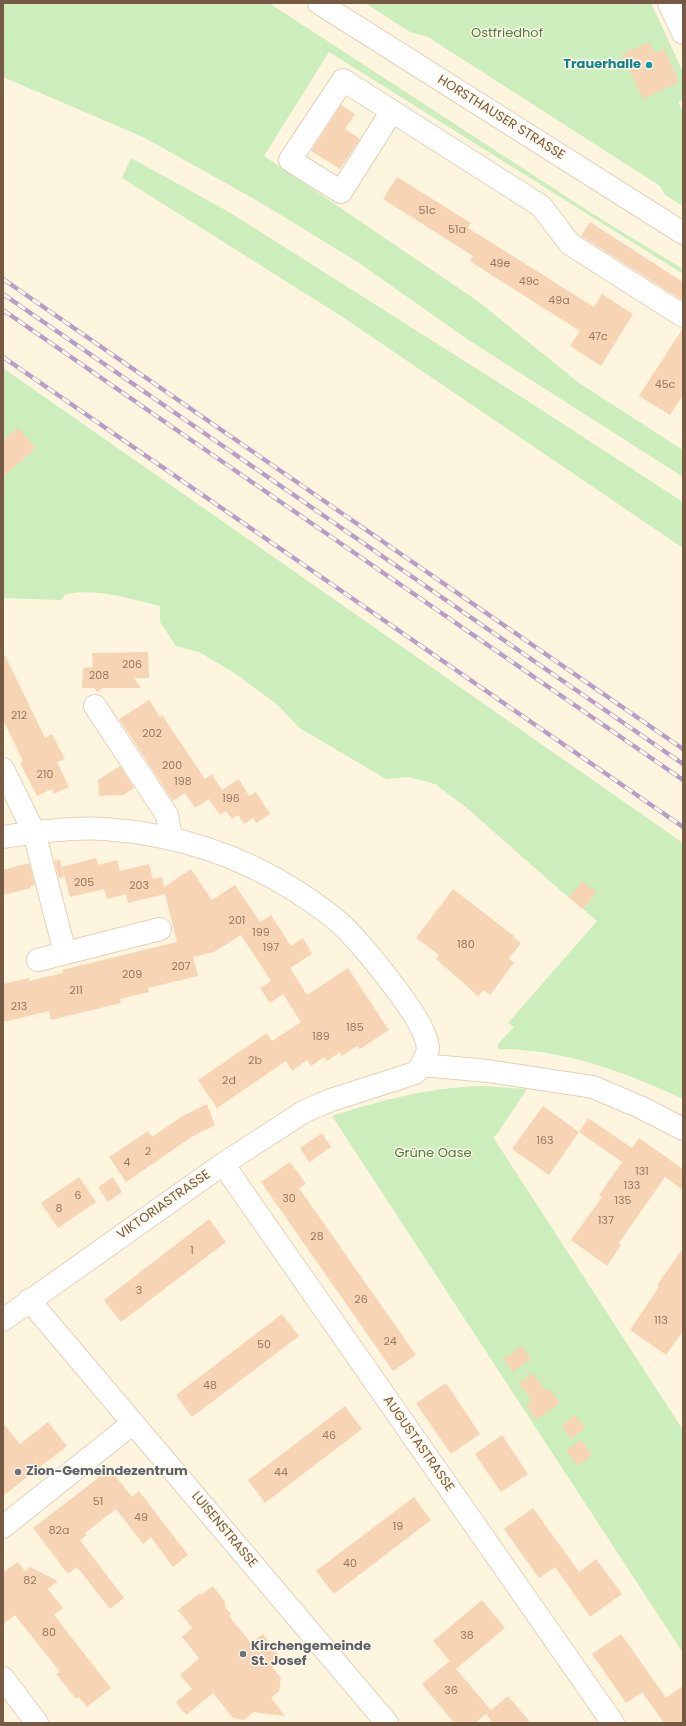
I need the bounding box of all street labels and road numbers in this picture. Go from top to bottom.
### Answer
street label: HORSTHAUSER STRASSE [434,72,568,164]
street label: VIKTORIASTRASSE [114,1167,214,1243]
street label: AUGUSTASTRASSE [379,1393,457,1495]
street label: LUISENSTRASSE [188,1489,260,1571]

